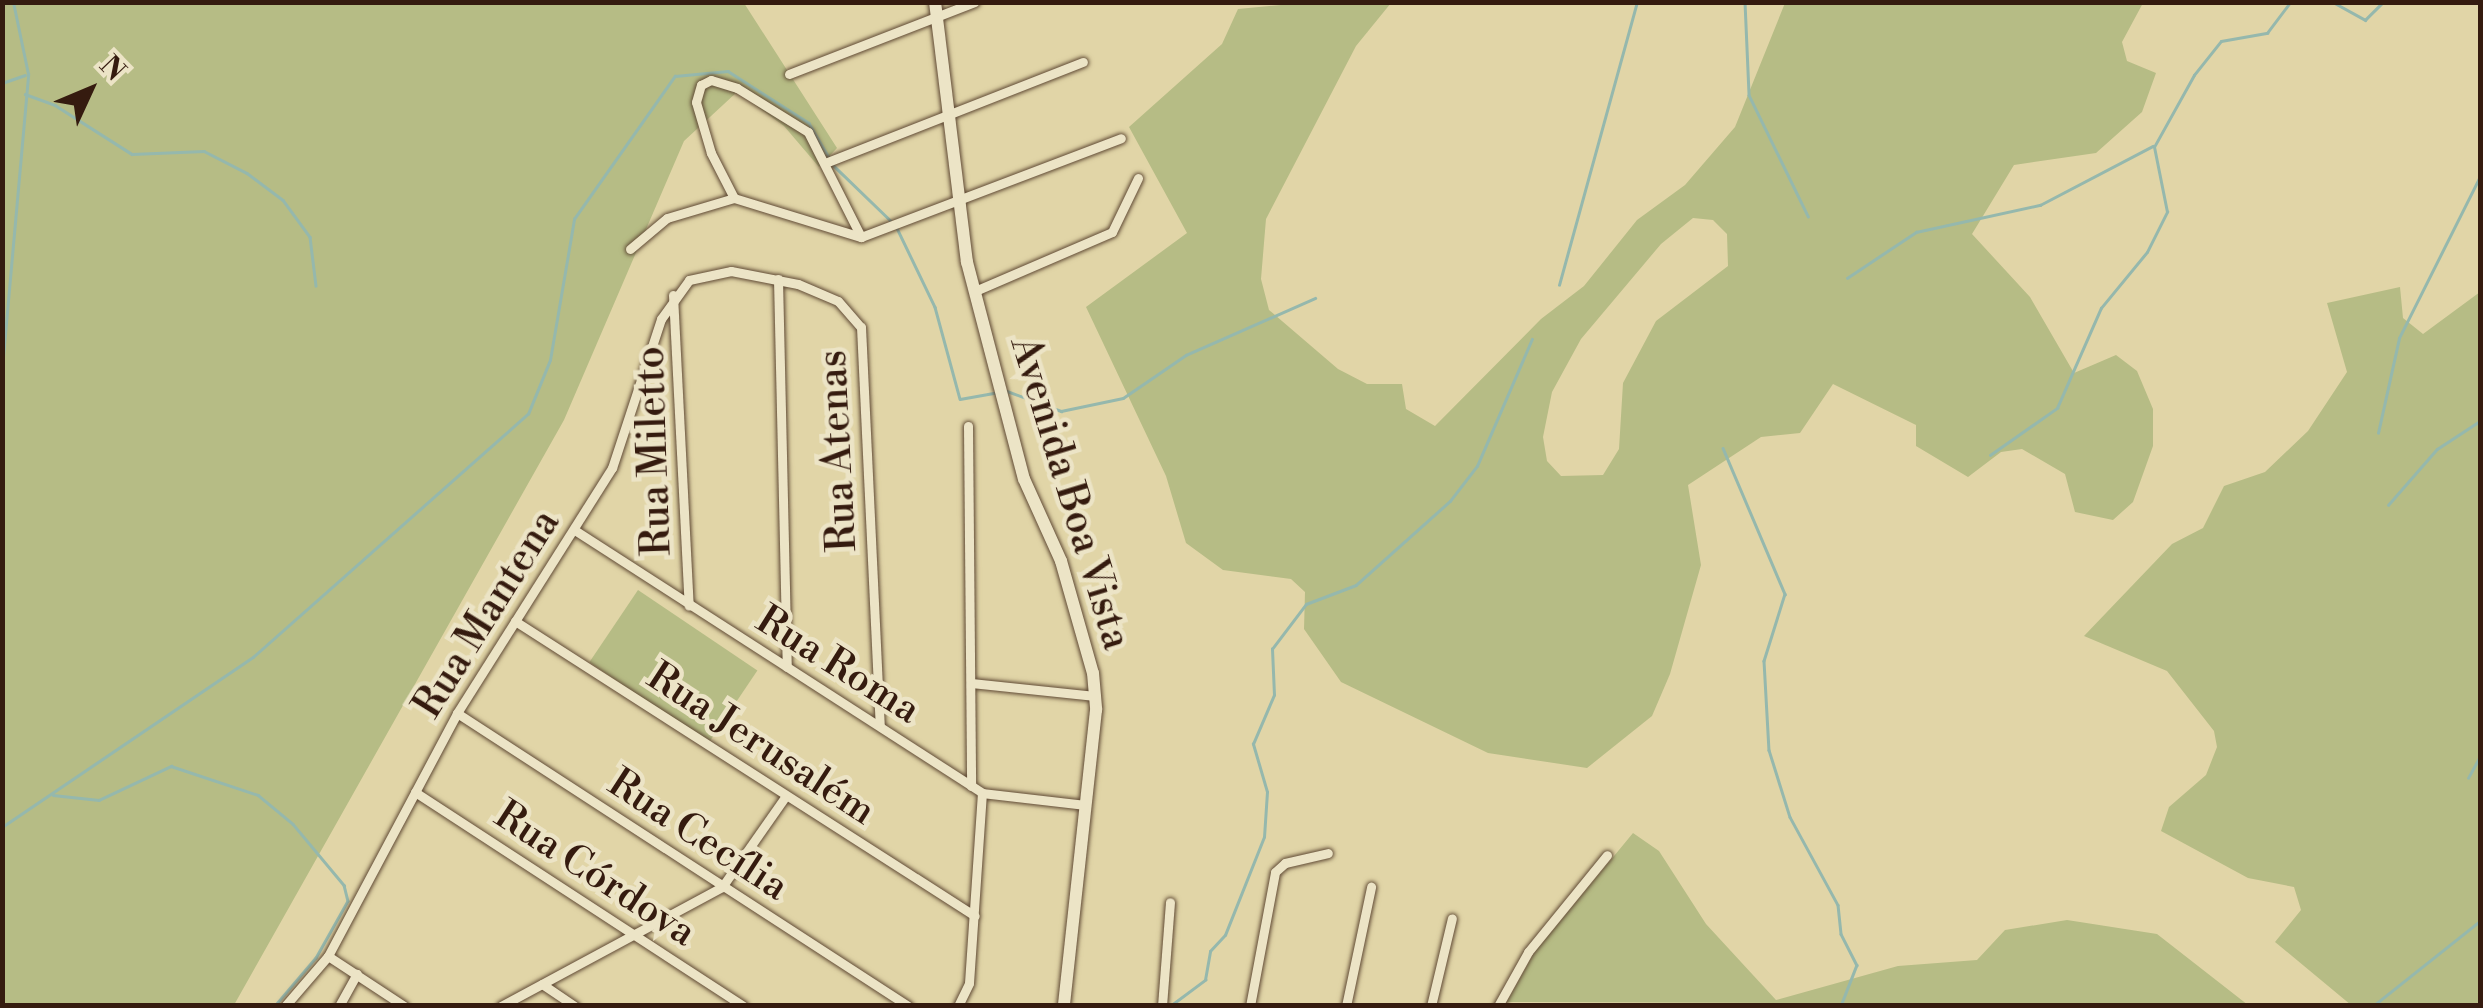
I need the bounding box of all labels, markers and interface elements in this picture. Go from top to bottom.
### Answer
north arrow [40,40,140,140]
text: N [92,49,132,89]
street label: Avenida Boa Vista [1000,331,1140,655]
street label: Rua Miletto [626,345,682,557]
street label: Rua Atenas [809,349,867,553]
street label: Rua Mantena [404,501,570,727]
street label: Rua Roma [747,596,929,734]
street label: Rua Jerusalém [638,652,884,836]
street label: Rua Cecília [599,759,797,911]
street label: Rua Córdova [485,791,705,957]

